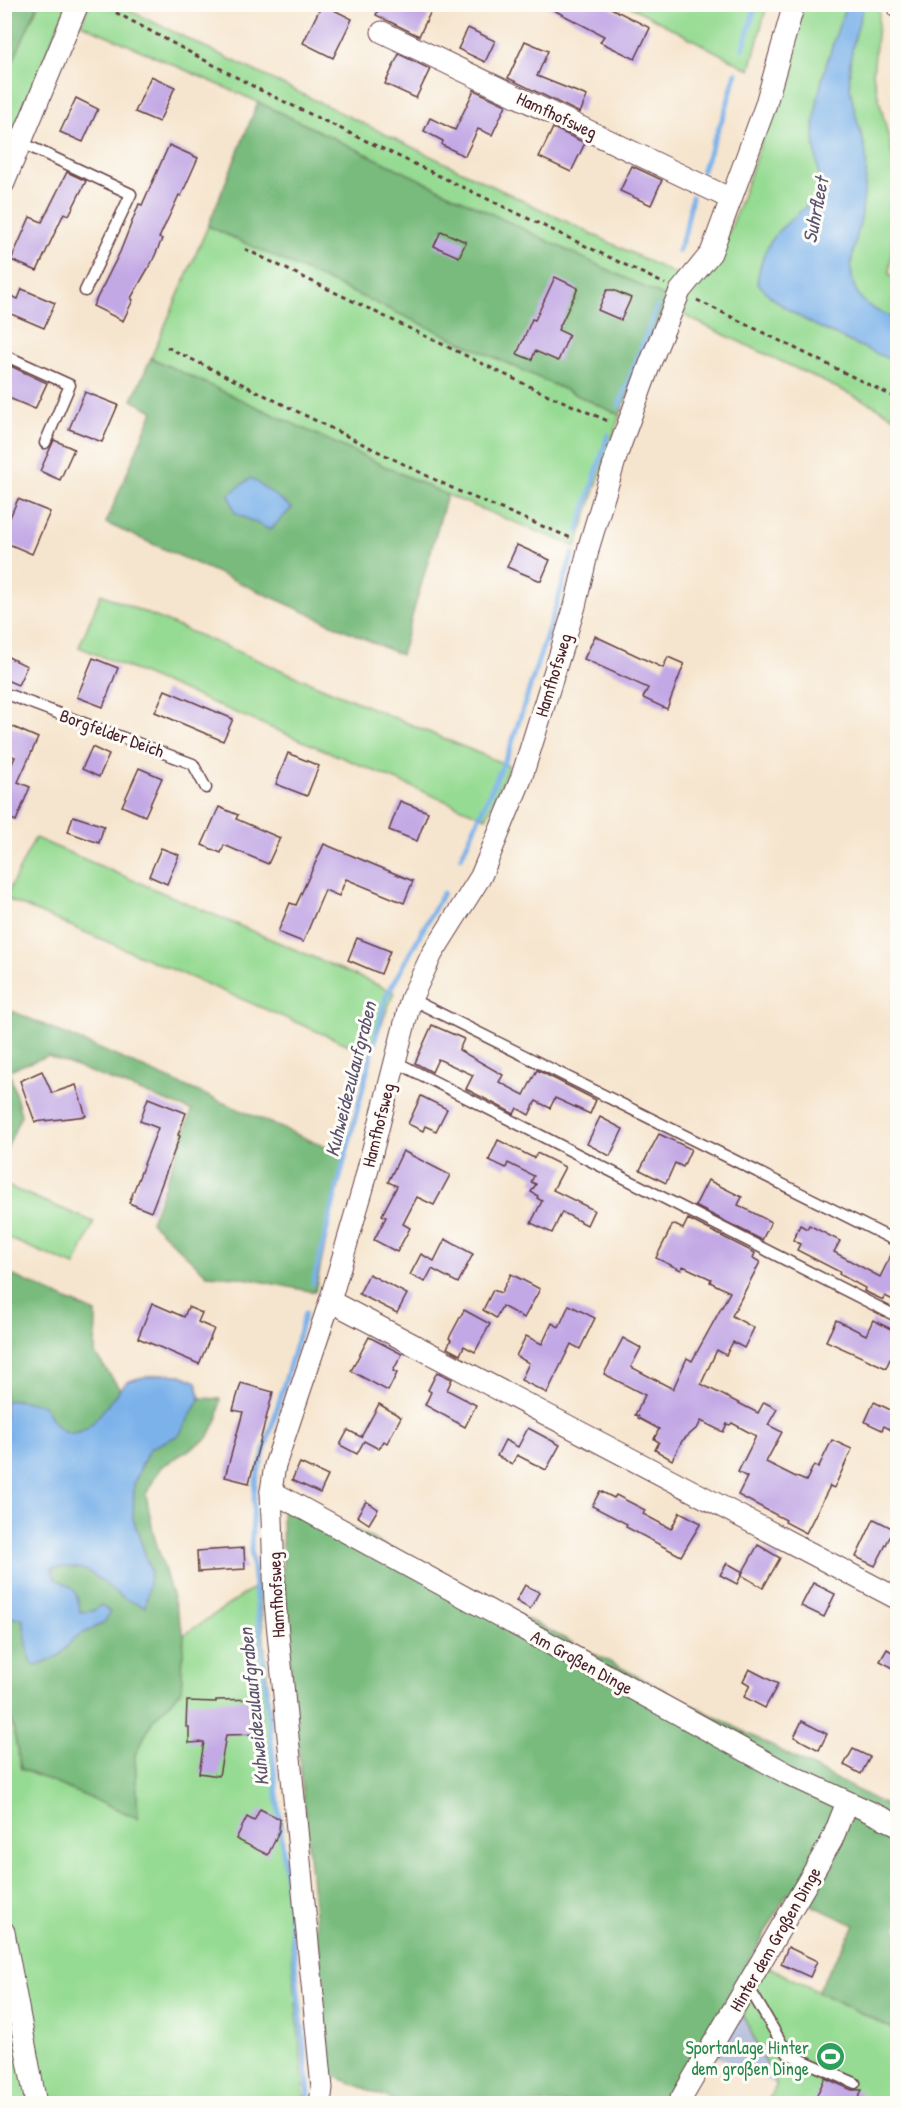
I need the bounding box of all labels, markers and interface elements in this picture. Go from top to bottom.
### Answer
street label: Hamfhofsweg [513,86,601,144]
water label: Suhrfleet [795,172,835,245]
street label: Hamfhofsweg [528,630,578,720]
street label: Borgfelder Deich [56,703,168,764]
water label: Kuhweidezulaufgraben [318,997,384,1160]
street label: Hamfhofsweg [355,1080,401,1170]
street label: Hamfhofsweg [261,1551,291,1639]
street label: Am Großen Dinge [527,1624,637,1700]
water label: Kuhweidezulaufgraben [231,1625,276,1787]
street label: Hinter dem Großen Dinge [723,1862,827,2016]
place label: Sportanlage Hinter dem großen Dinge [685,2035,809,2081]
sports icon: Sportanlage Hinter dem großen Dinge [814,2041,846,2073]

